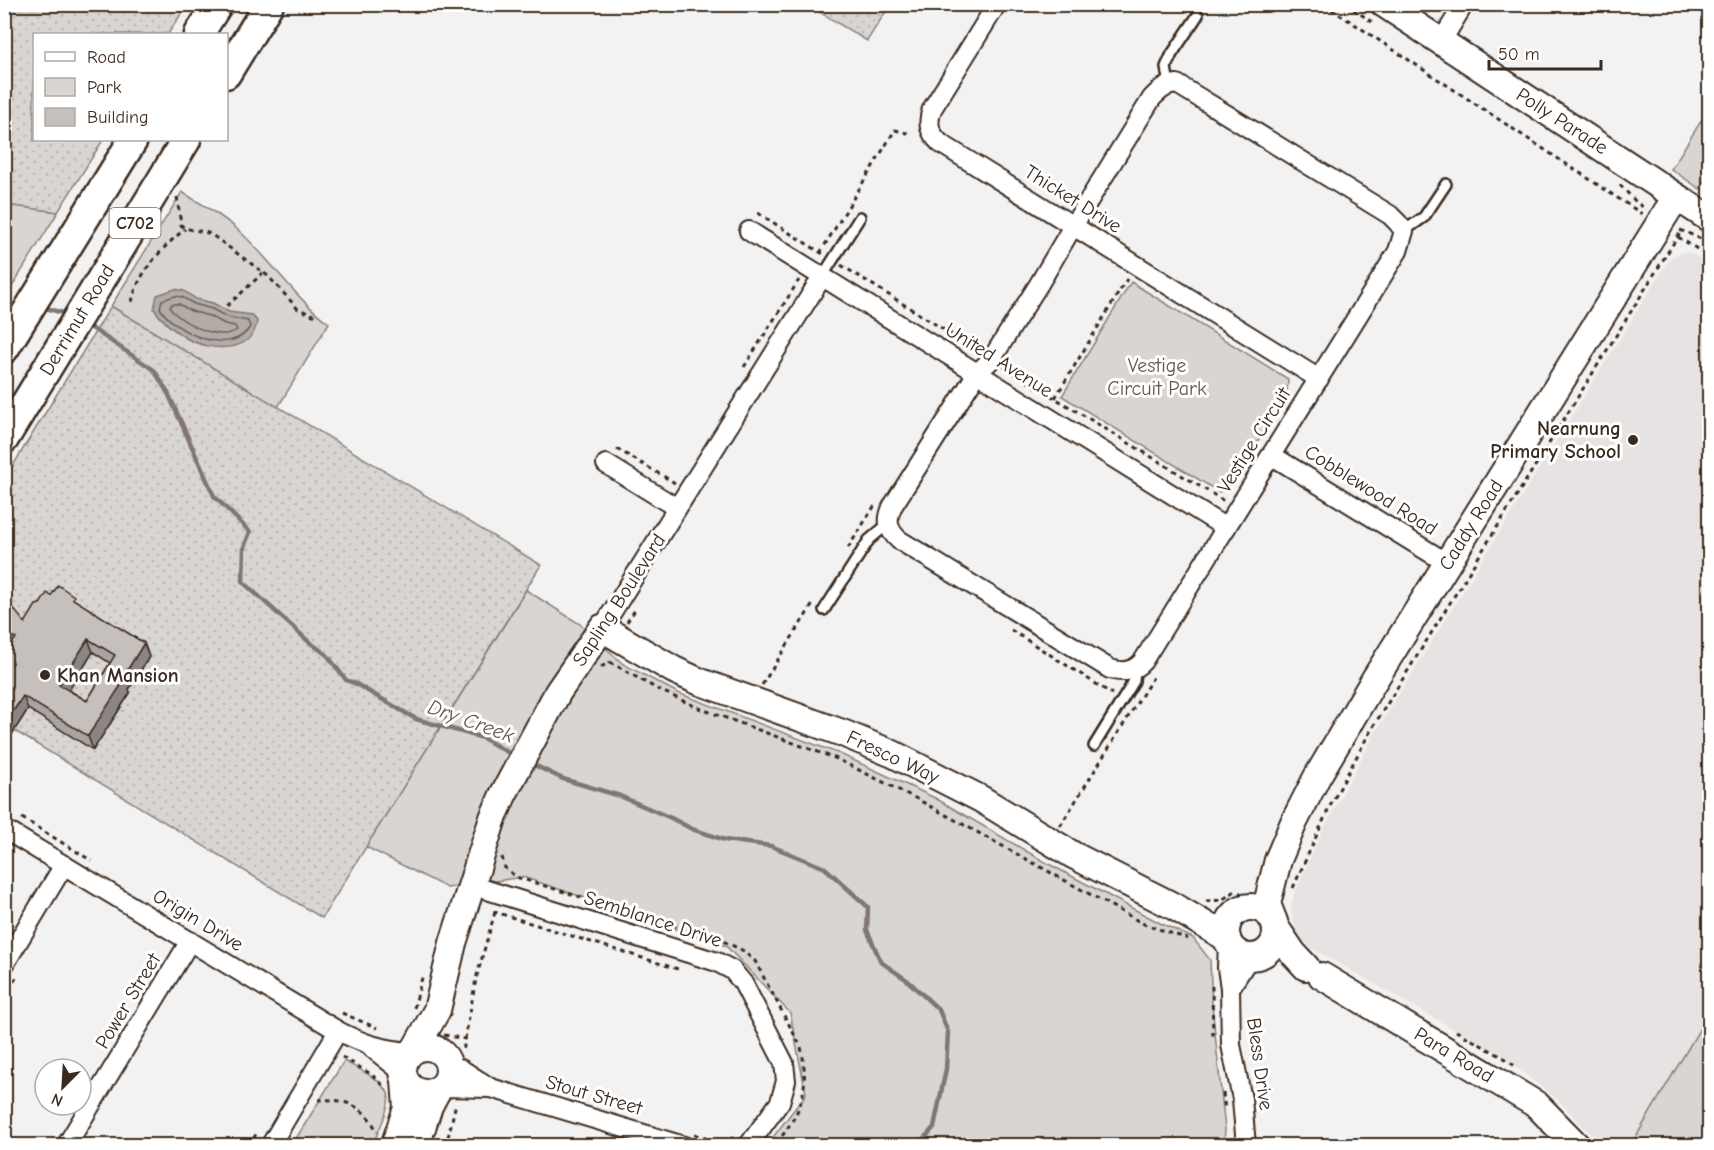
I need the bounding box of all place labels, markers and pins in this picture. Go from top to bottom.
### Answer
place label: Nearnung Primary School [1490,417,1621,463]
marker: Nearnung Primary School [1626,433,1640,447]
place label: Khan Mansion [57,664,179,687]
marker: Khan Mansion [38,668,52,682]

